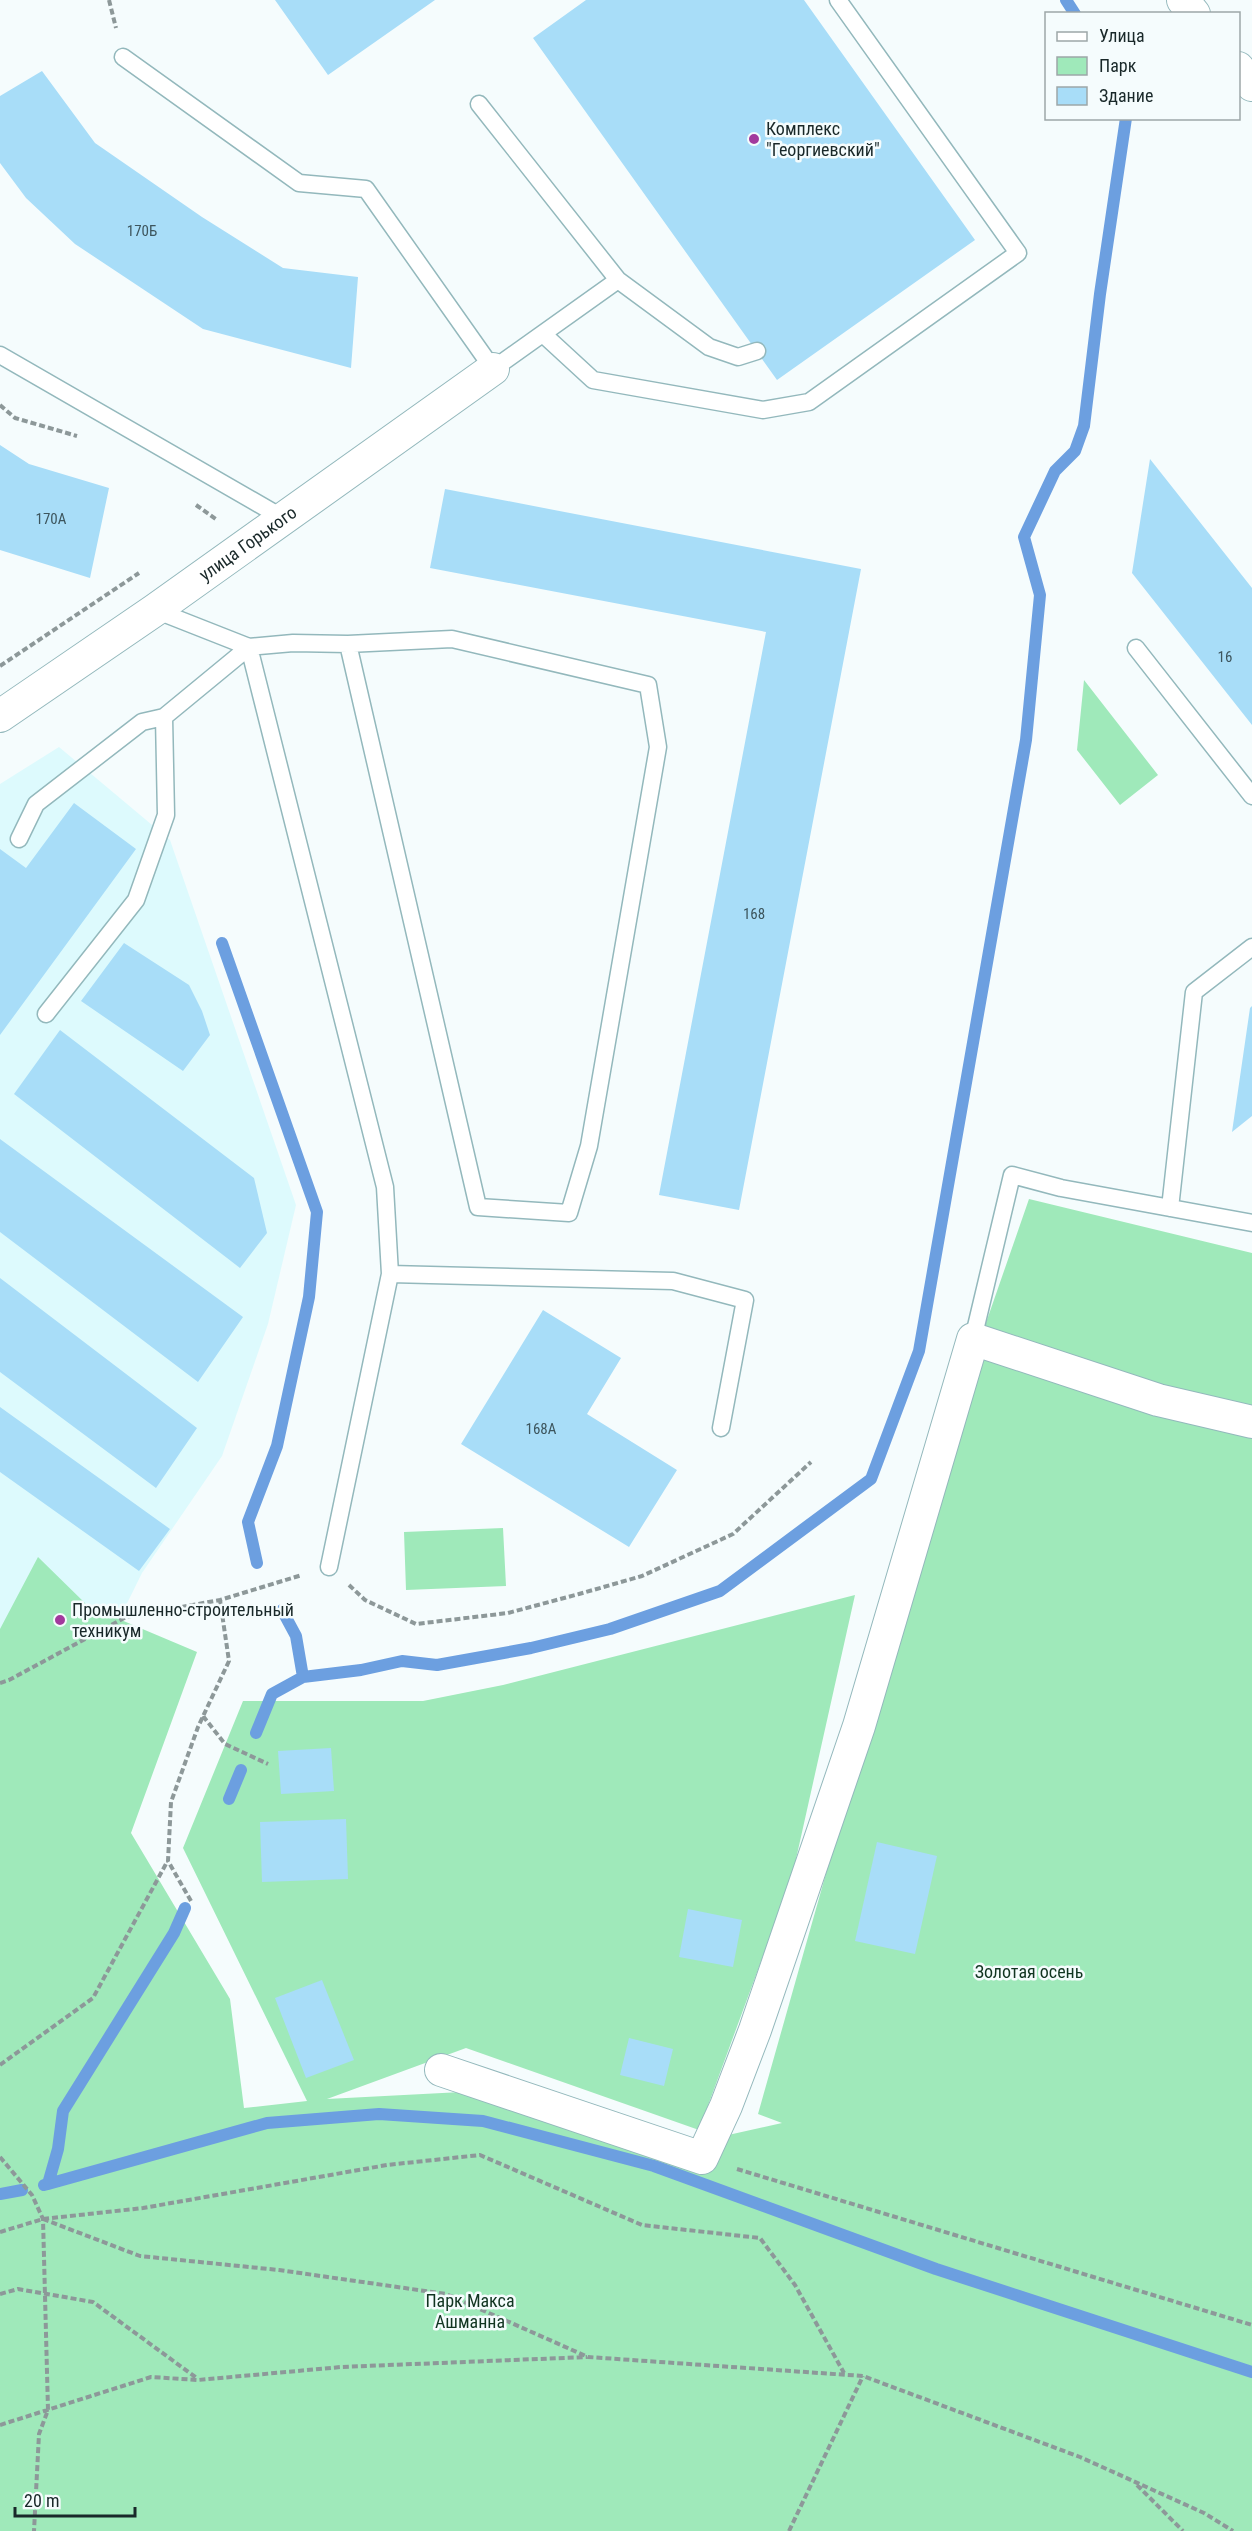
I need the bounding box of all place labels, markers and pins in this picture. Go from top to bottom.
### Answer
place label: Комплекс "Георгиевский" [766,118,880,160]
marker: Комплекс "Георгиевский" [747,132,761,146]
place label: Промышленно-строительный техникум [72,1599,294,1641]
marker: Промышленно-строительный техникум [53,1613,67,1627]

